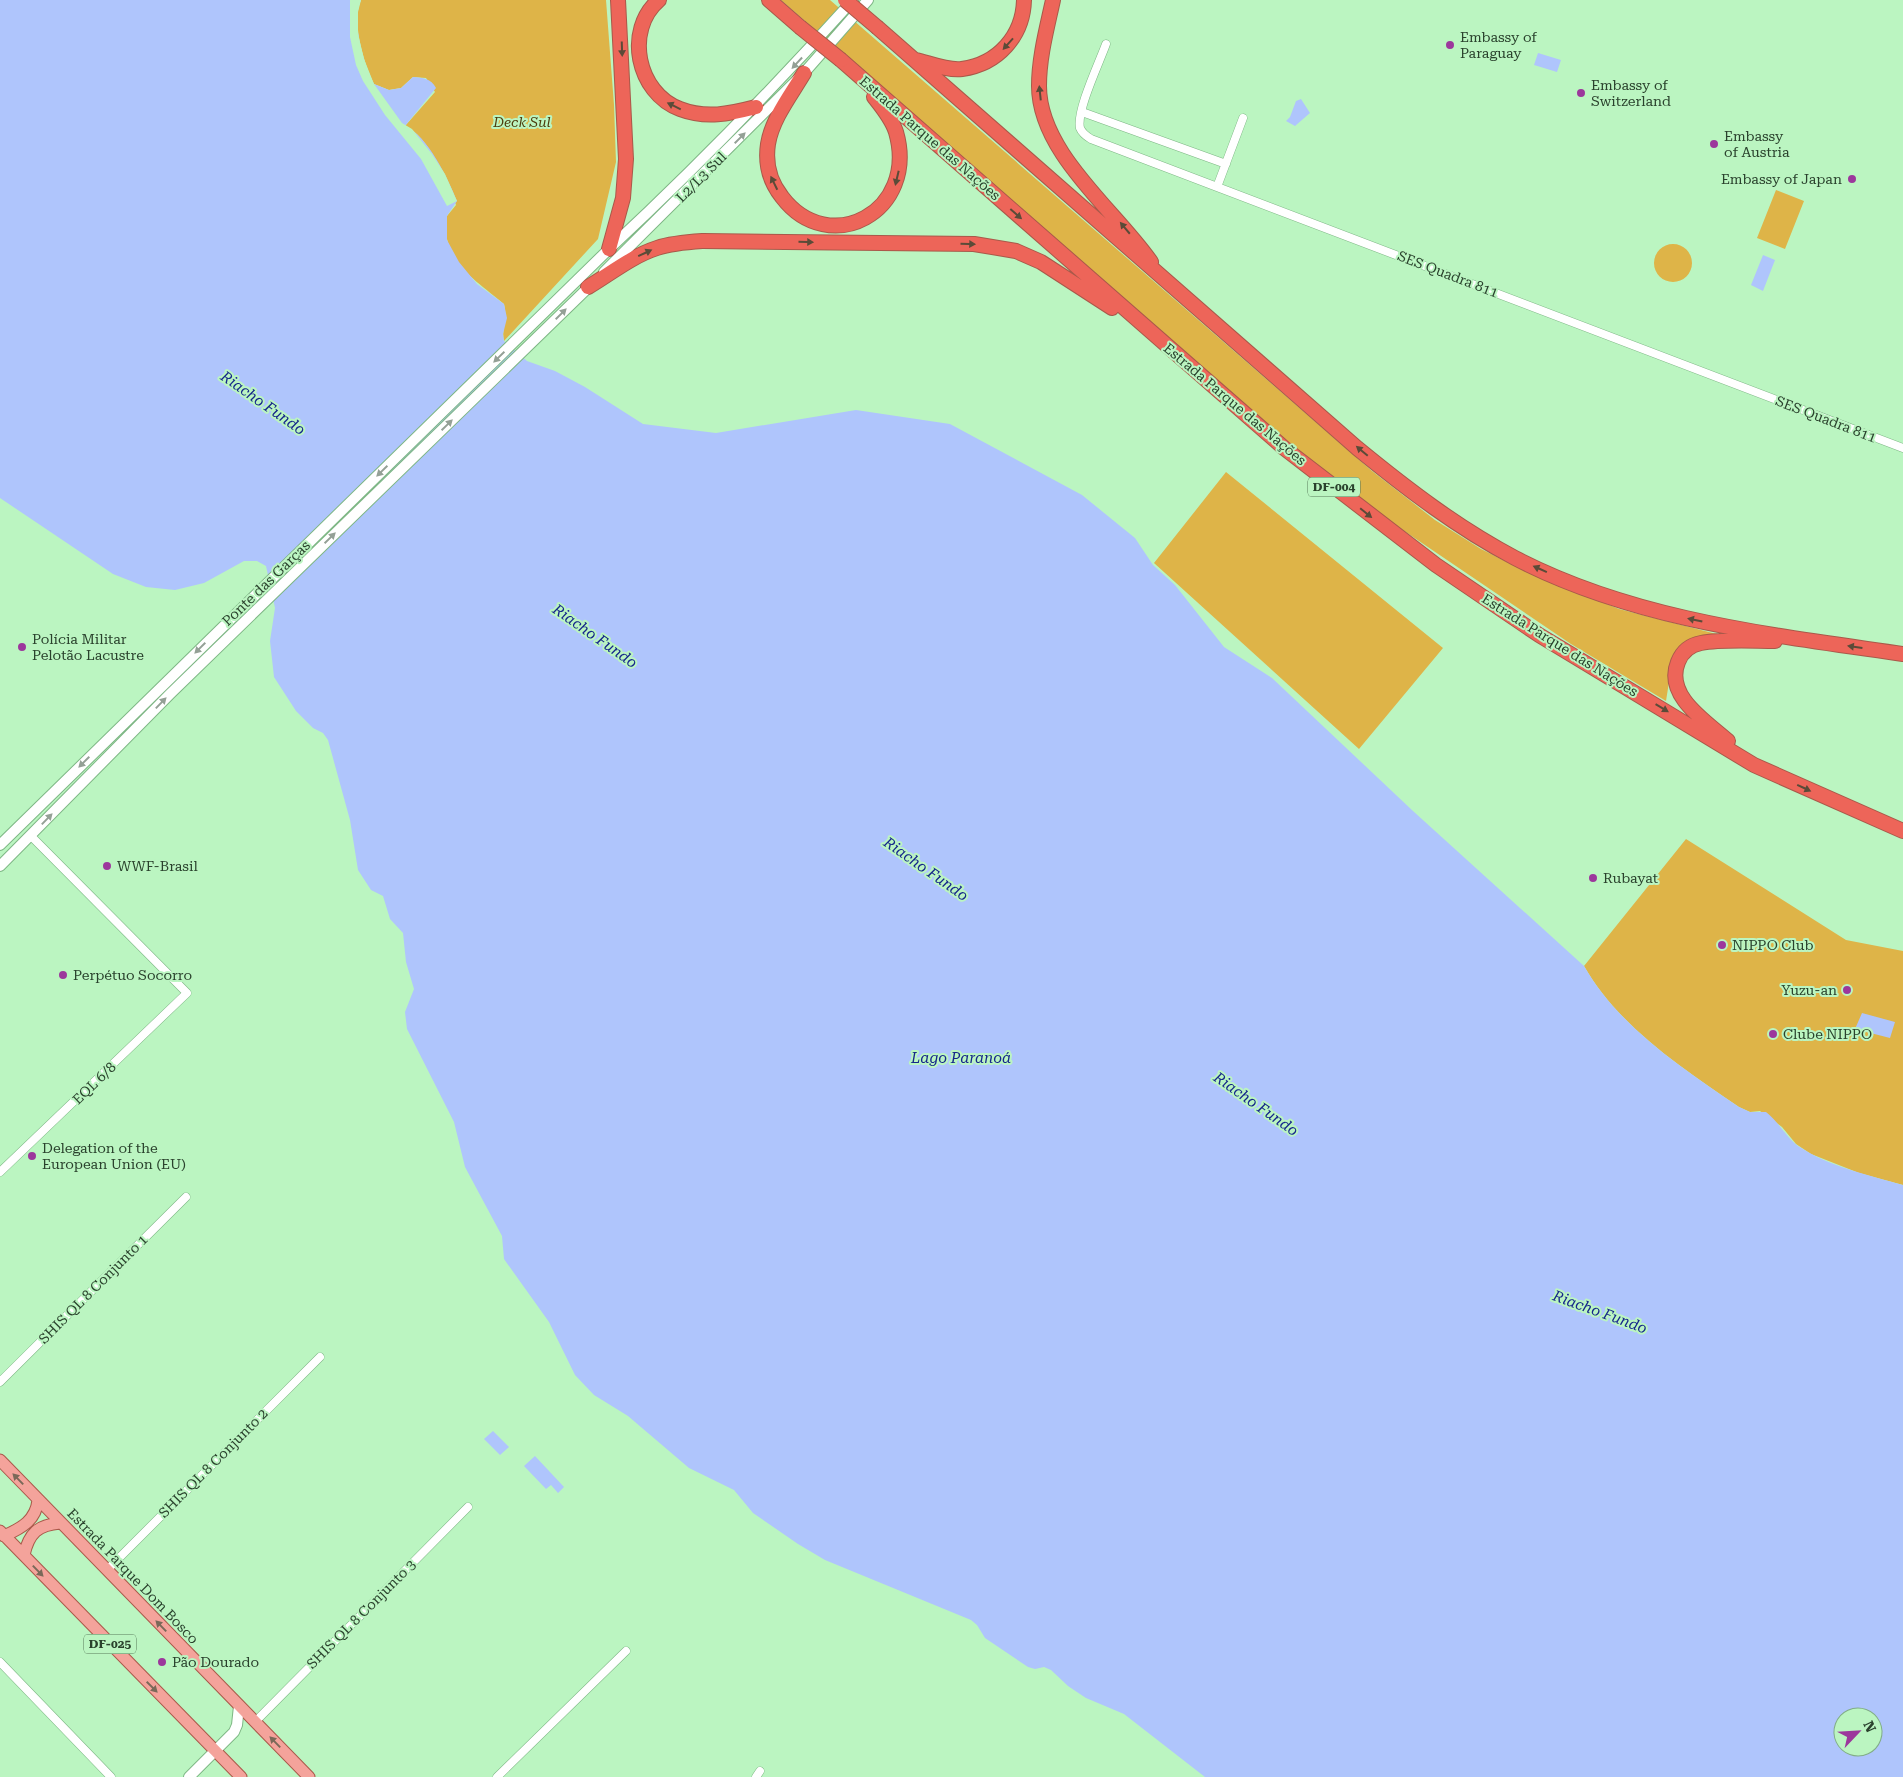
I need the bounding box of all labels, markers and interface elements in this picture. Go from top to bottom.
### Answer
place label: Embassy of Paraguay [1460,29,1537,61]
one-way arrow [1002,38,1013,51]
marker: Embassy of Paraguay [1444,39,1456,51]
one-way arrow [618,41,626,57]
one-way arrow [791,56,803,68]
street label: Estrada Parque das Nações [857,73,1004,204]
place label: Embassy of Switzerland [1591,77,1671,109]
one-way arrow [1036,85,1044,101]
marker: Embassy of Switzerland [1575,87,1587,99]
one-way arrow [667,102,681,110]
park label: Deck Sul [492,114,551,130]
place label: Embassy of Austria [1724,128,1790,160]
one-way arrow [734,133,746,145]
marker: Embassy of Austria [1708,138,1720,150]
street label: L2/L3 Sul [673,148,730,205]
one-way arrow [893,171,901,186]
place label: Embassy of Japan [1721,171,1842,187]
marker: Embassy of Japan [1846,173,1858,185]
one-way arrow [770,176,778,191]
one-way arrow [1010,209,1023,220]
one-way arrow [1120,222,1131,235]
one-way arrow [798,238,814,246]
one-way arrow [961,241,977,249]
street label: SES Quadra 811 [1395,247,1501,301]
one-way arrow [638,249,652,257]
one-way arrow [555,308,567,320]
street label: Estrada Parque das Nações [1161,340,1310,468]
one-way arrow [493,351,505,363]
water label: Riacho Fundo [216,367,309,439]
street label: SES Quadra 811 [1773,392,1879,446]
one-way arrow [440,420,452,432]
one-way arrow [1355,446,1368,457]
one-way arrow [377,464,389,476]
road number: DF-004 [1308,478,1360,497]
one-way arrow [1360,507,1373,518]
one-way arrow [324,533,336,545]
street label: Ponte das Garças [219,537,313,629]
one-way arrow [1533,565,1547,573]
street label: Estrada Parque das Nações [1479,590,1641,700]
water label: Riacho Fundo [548,600,641,672]
one-way arrow [1687,616,1702,624]
place label: Polícia Militar Pelotão Lacustre [32,631,144,663]
marker: Polícia Militar Pelotão Lacustre [16,641,28,653]
one-way arrow [194,642,206,654]
one-way arrow [1846,643,1862,651]
one-way arrow [155,698,167,710]
one-way arrow [1656,704,1669,713]
one-way arrow [79,756,91,768]
one-way arrow [1796,784,1811,792]
one-way arrow [41,814,53,826]
water label: Riacho Fundo [879,833,972,905]
place label: WWF-Brasil [117,858,198,874]
marker: WWF-Brasil [101,860,113,872]
place label: Rubayat [1603,870,1658,886]
marker: Rubayat [1587,872,1599,884]
place label: NIPPO Club [1732,937,1813,953]
marker: NIPPO Club [1716,939,1728,951]
place label: Perpétuo Socorro [73,967,192,983]
marker: Perpétuo Socorro [57,969,69,981]
place label: Yuzu-an [1781,982,1837,998]
marker: Yuzu-an [1841,984,1853,996]
place label: Clube NIPPO [1783,1026,1872,1042]
marker: Clube NIPPO [1767,1028,1779,1040]
water label: Lago Paranoá [910,1049,1011,1067]
street label: EQL 6/8 [69,1058,119,1107]
water label: Riacho Fundo [1209,1068,1302,1140]
place label: Delegation of the European Union (EU) [42,1140,186,1172]
marker: Delegation of the European Union (EU) [26,1150,38,1162]
street label: SHIS QL 8 Conjunto 1 [35,1231,151,1347]
water label: Riacho Fundo [1549,1286,1650,1337]
street label: SHIS QL 8 Conjunto 2 [155,1405,271,1521]
one-way arrow [12,1473,24,1485]
street label: Estrada Parque Dom Bosco [64,1505,202,1647]
street label: SHIS QL 8 Conjunto 3 [303,1556,419,1672]
one-way arrow [32,1564,44,1576]
one-way arrow [155,1620,167,1632]
road number: DF-025 [84,1635,136,1654]
place label: Pão Dourado [172,1654,259,1670]
marker: Pão Dourado [156,1656,168,1668]
one-way arrow [146,1680,158,1692]
north arrow [1833,1707,1883,1757]
text: N [1860,1718,1879,1735]
one-way arrow [269,1736,281,1748]

